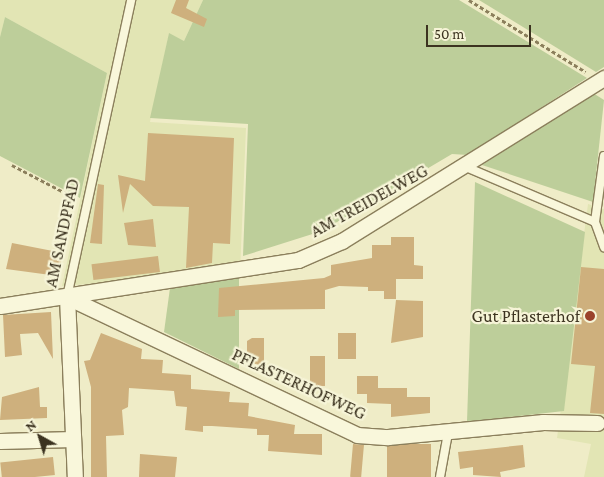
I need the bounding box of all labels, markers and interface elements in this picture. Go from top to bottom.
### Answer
scale bar [429,15,534,47]
text: 50 m [434,26,464,42]
street label: AM TREIDELWEG [306,160,432,242]
street label: AM SANDPFAD [40,177,84,289]
place label: Gut Pflasterhof [472,305,580,327]
marker: Gut Pflasterhof [584,310,596,322]
street label: PFLASTERHOFWEG [229,344,369,424]
north arrow [15,412,65,462]
text: N [22,416,39,435]

